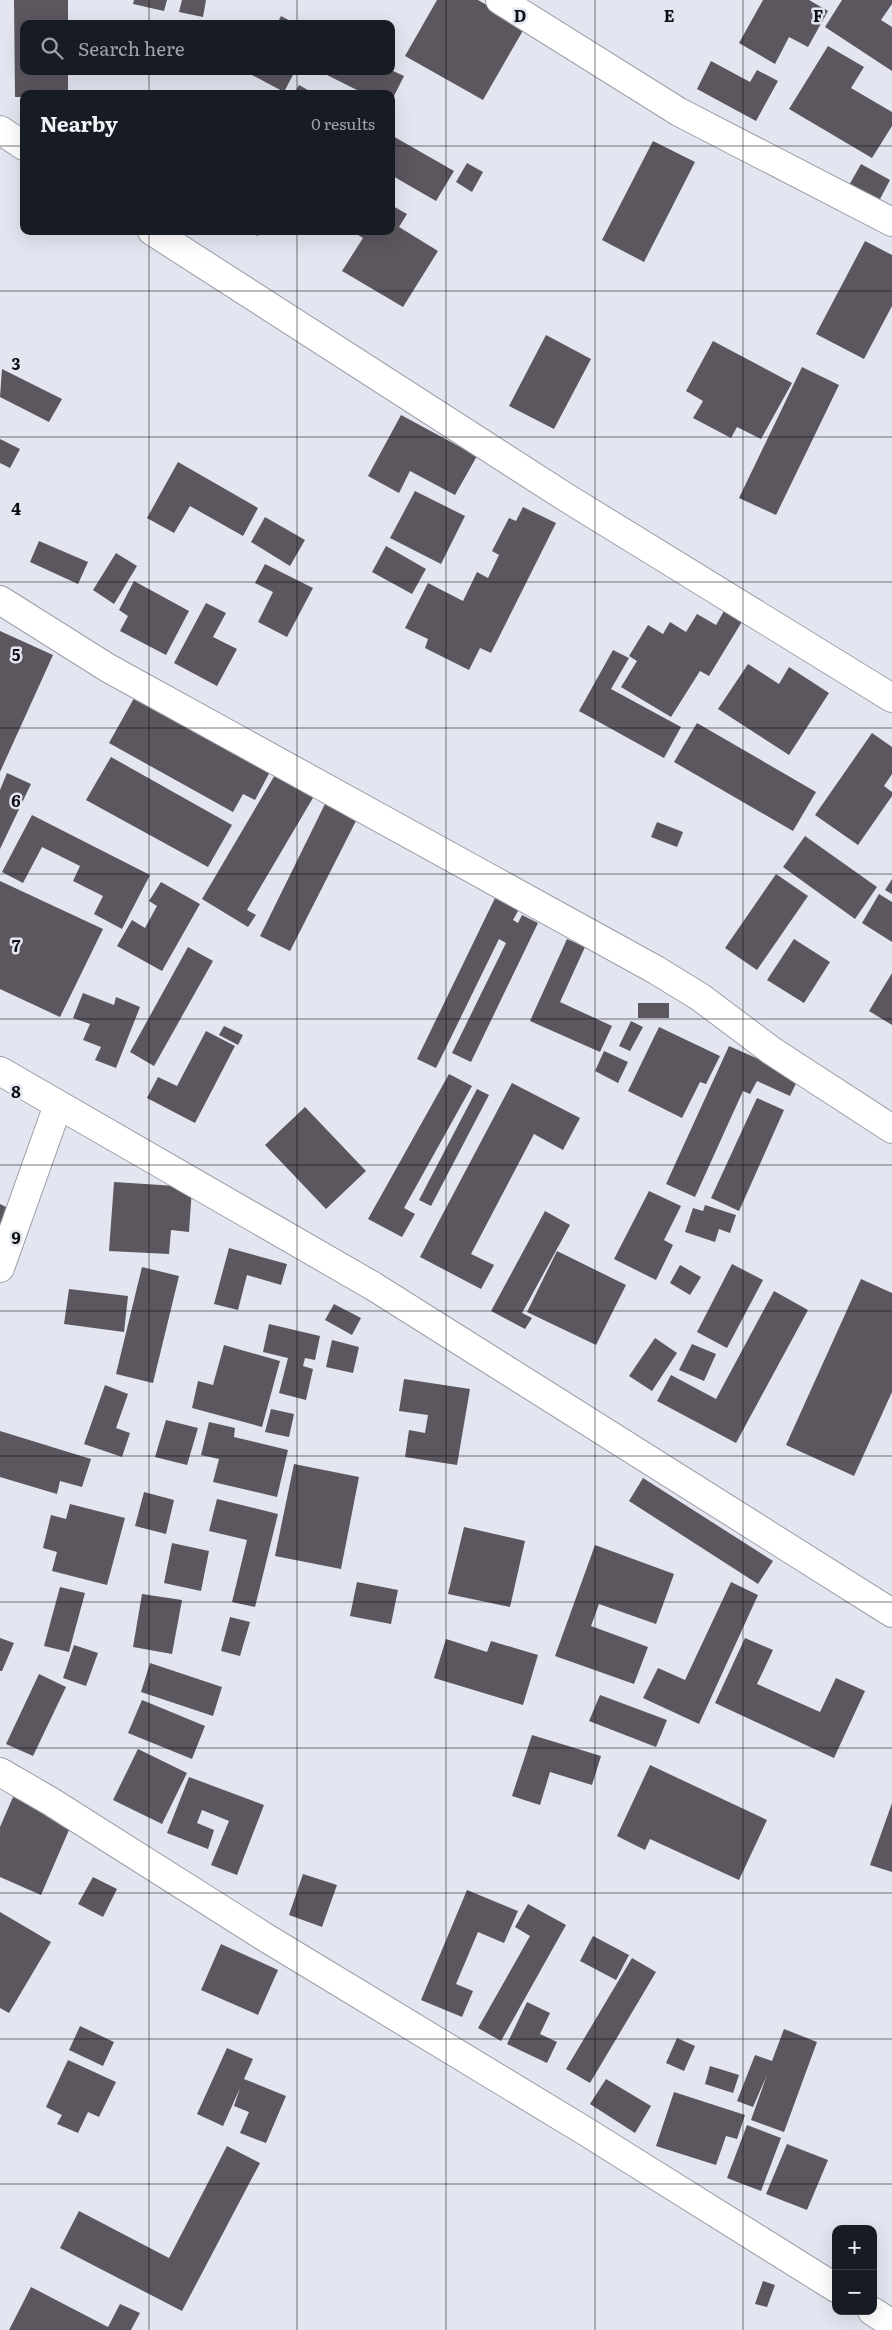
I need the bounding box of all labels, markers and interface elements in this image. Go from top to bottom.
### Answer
text: D [514,3,526,27]
text: E [664,3,675,27]
text: F [813,3,823,27]
search box [20,20,395,75]
icon: search [38,34,66,62]
text: Search here [78,34,185,62]
text: Nearby [40,107,118,138]
text: 0 results [311,111,375,135]
text: 3 [12,351,21,375]
text: 4 [11,496,21,520]
text: 5 [12,642,21,666]
text: 6 [11,788,21,812]
text: 7 [12,933,21,957]
text: 8 [11,1079,21,1103]
text: 9 [11,1225,21,1249]
map controls [832,2225,877,2315]
button: + [832,2225,877,2270]
button: − [832,2270,877,2315]

